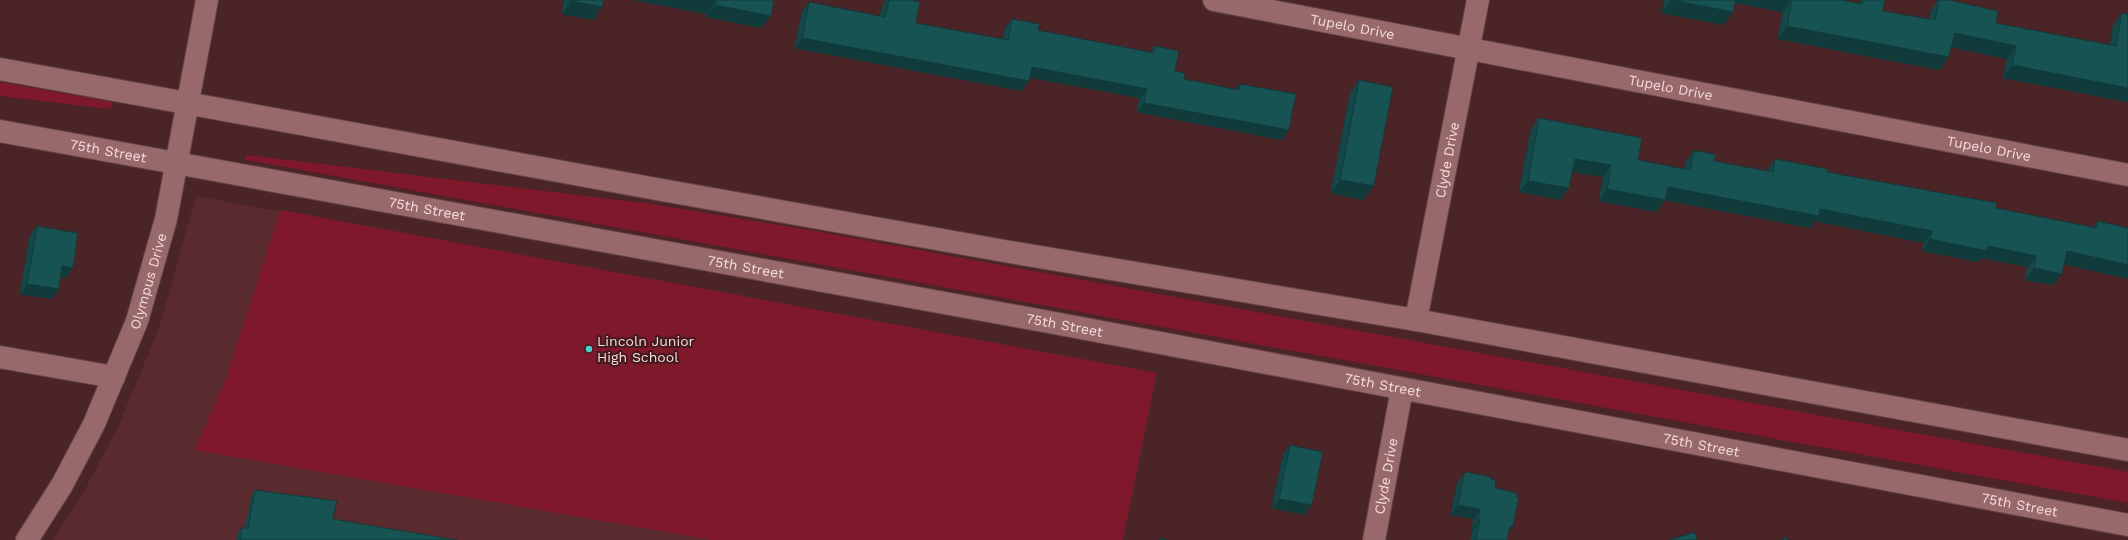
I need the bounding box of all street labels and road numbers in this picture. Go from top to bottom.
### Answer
street label: Tupelo Drive [1309,11,1396,42]
street label: Tupelo Drive [1627,72,1714,103]
street label: Clyde Drive [1432,121,1462,199]
street label: Tupelo Drive [1945,132,2032,164]
street label: 75th Street [69,136,148,166]
street label: 75th Street [387,194,467,224]
street label: Olympus Drive [126,231,170,332]
street label: 75th Street [706,252,785,282]
street label: 75th Street [1025,310,1104,340]
street label: 75th Street [1343,370,1423,400]
street label: 75th Street [1662,430,1741,460]
street label: Clyde Drive [1371,437,1401,516]
street label: 75th Street [1980,490,2059,520]

